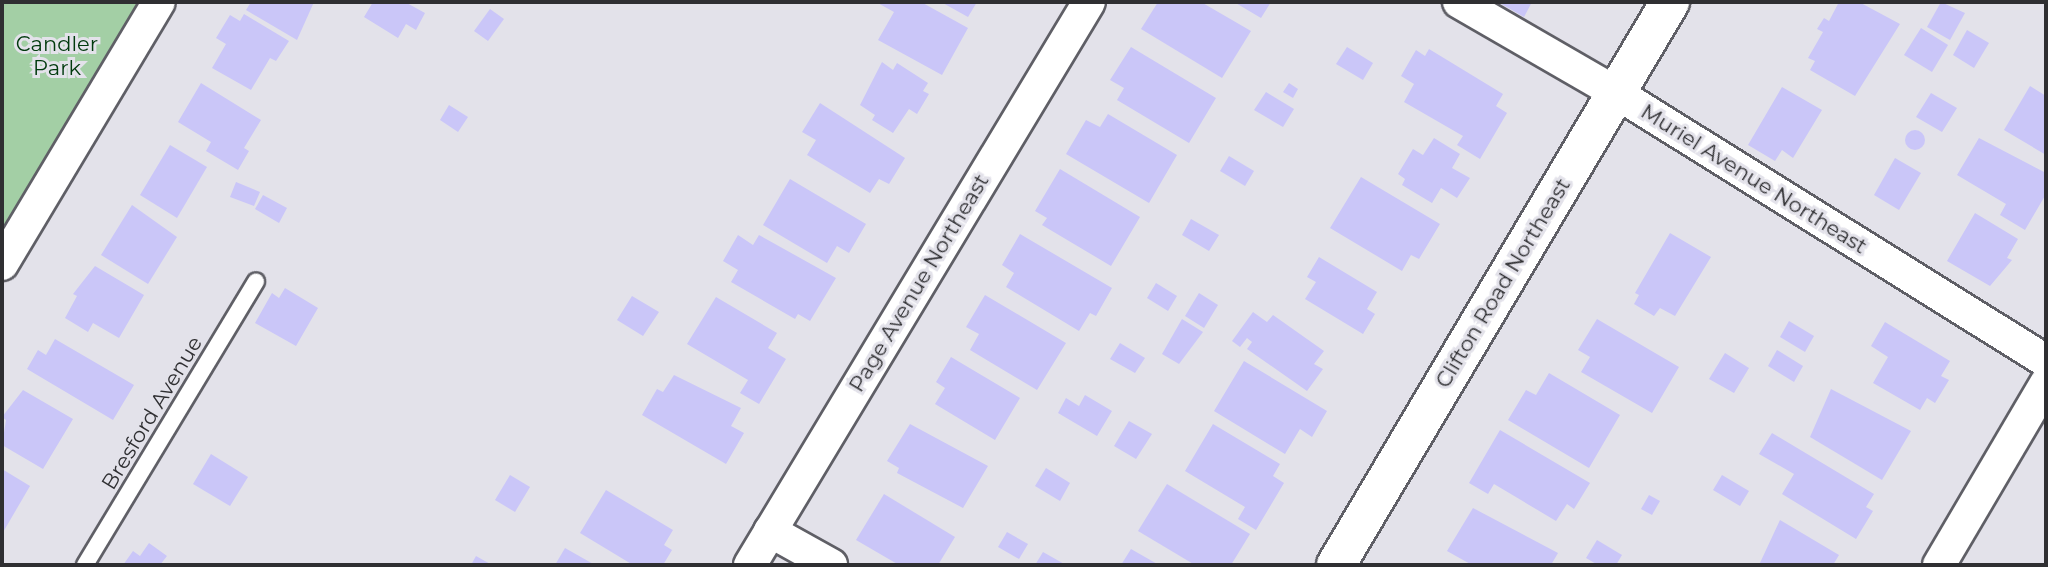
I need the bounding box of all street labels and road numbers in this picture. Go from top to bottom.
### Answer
street label: Muriel Avenue Northeast [1636,99,1872,259]
street label: Page Avenue Northeast [844,169,994,397]
street label: Clifton Road Northeast [1430,174,1576,392]
street label: Bresford Avenue [96,332,208,494]

